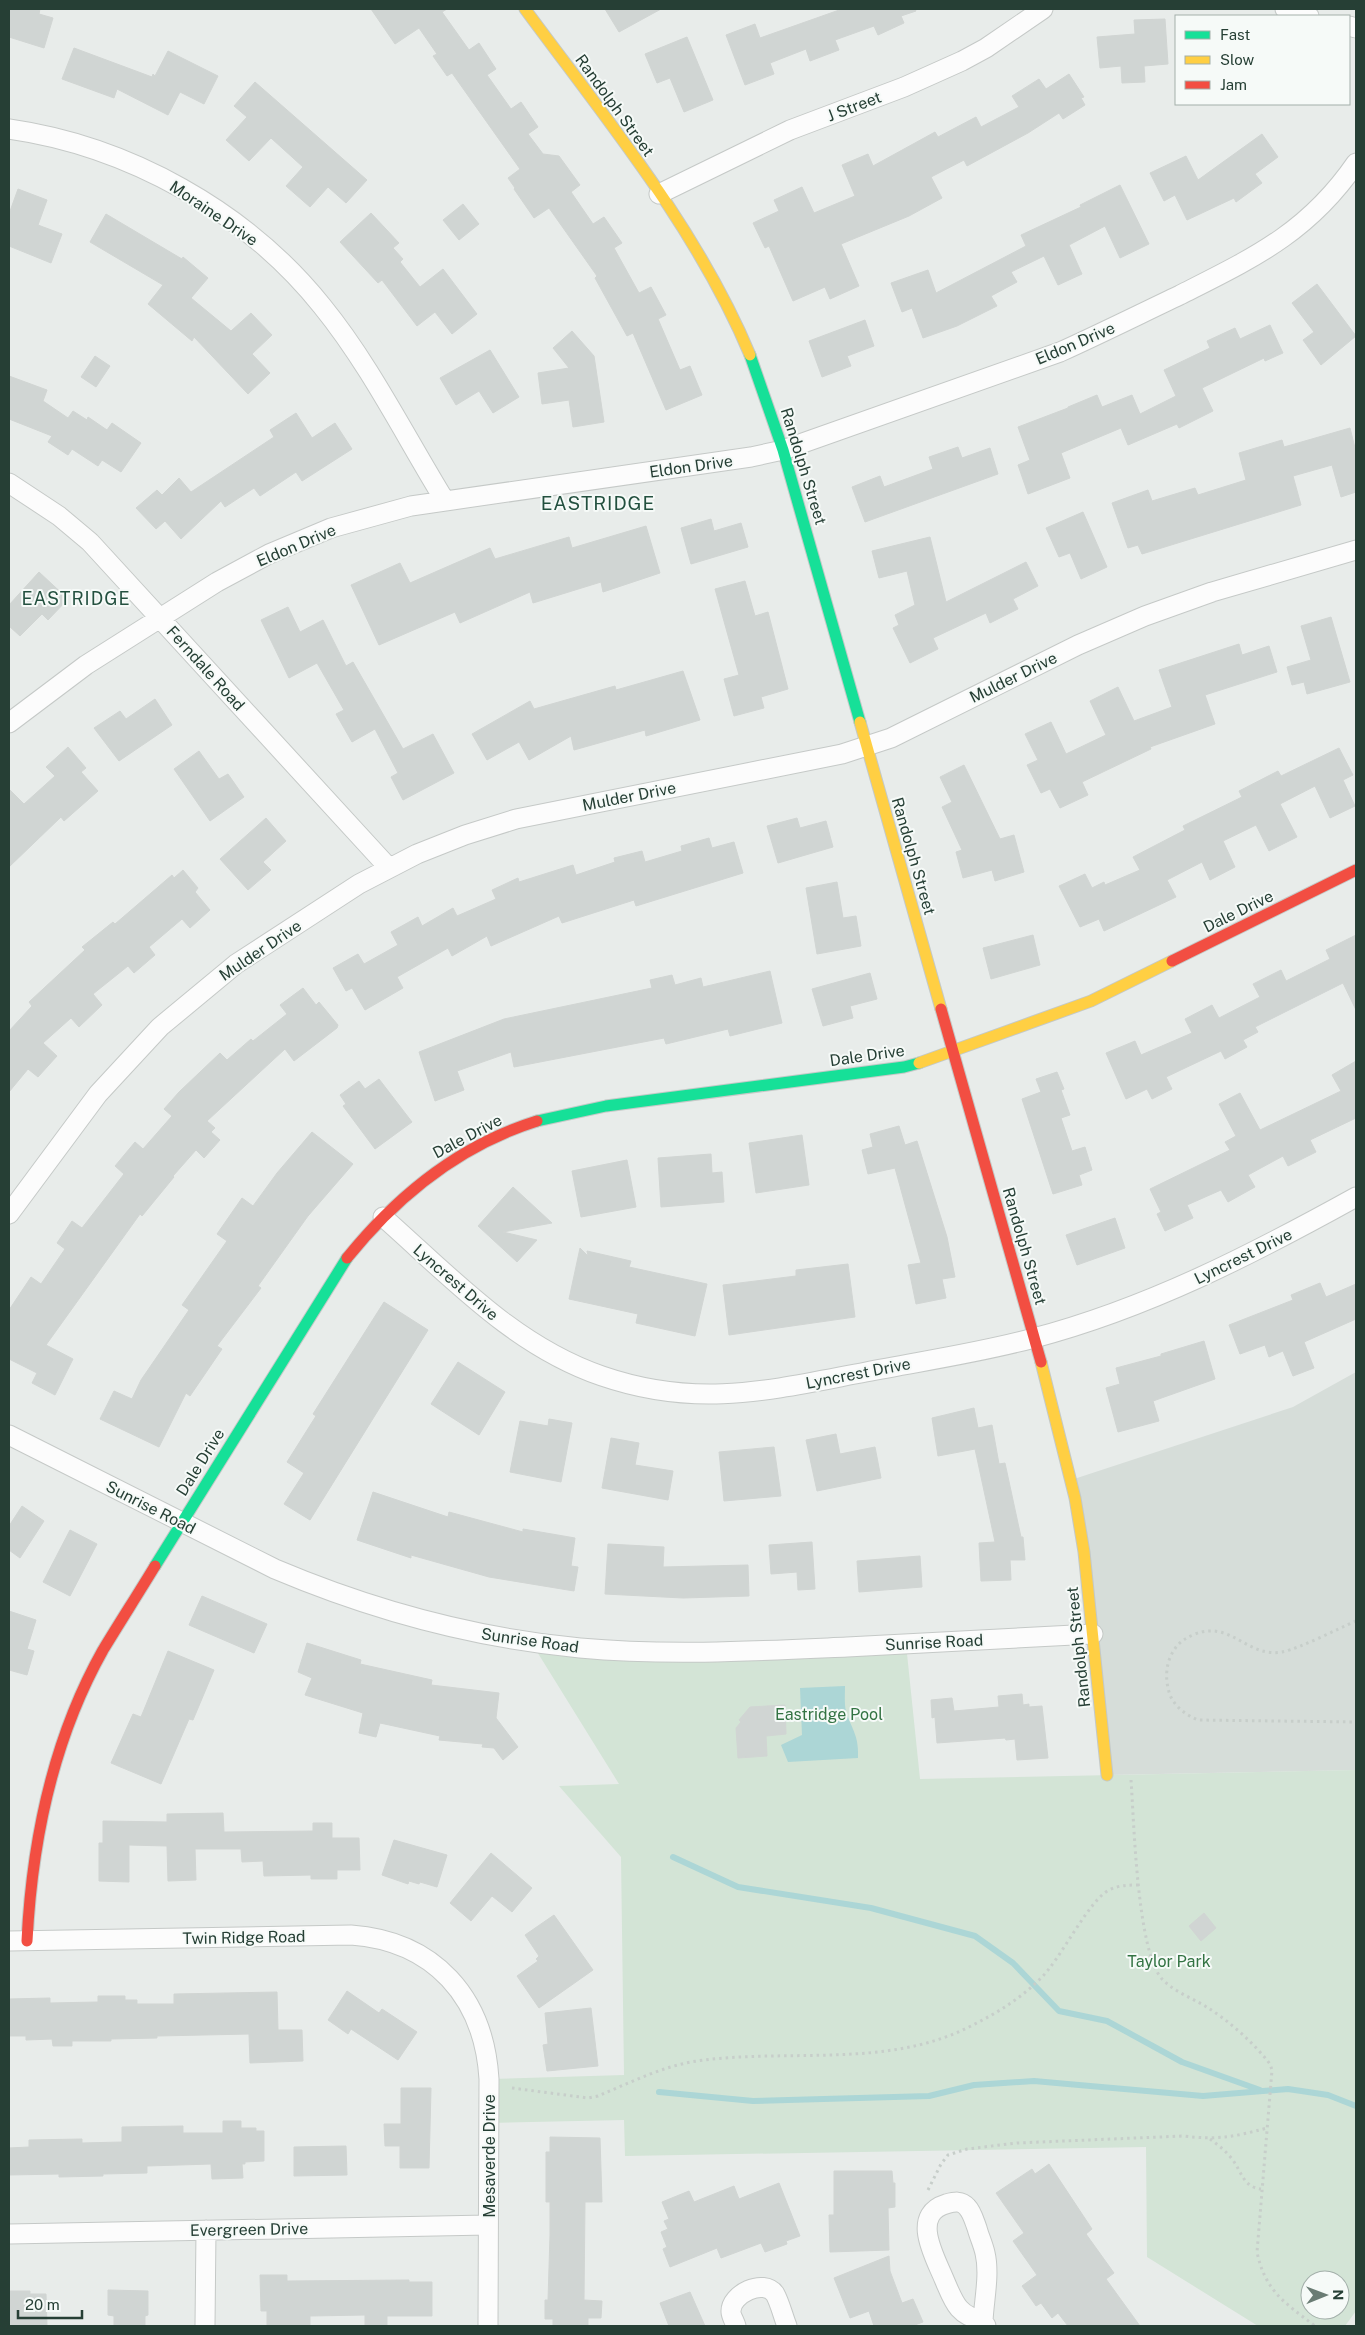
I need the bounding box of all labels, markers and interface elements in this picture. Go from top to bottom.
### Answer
legend [1175,15,1350,105]
text: Fast [1220,26,1250,43]
street label: Randolph Street [571,51,658,160]
text: Slow [1220,51,1255,68]
text: Jam [1220,76,1247,93]
street label: J Street [824,87,884,126]
street label: Moraine Drive [166,177,261,250]
street label: Eldon Drive [1033,318,1118,369]
street label: Randolph Street [777,405,830,527]
street label: Eldon Drive [648,451,734,482]
district label: EASTRIDGE [541,492,655,514]
street label: Eldon Drive [254,520,339,571]
district label: EASTRIDGE [21,588,131,609]
street label: Ferndale Road [163,622,249,715]
street label: Mulder Drive [966,648,1060,707]
street label: Mulder Drive [581,778,678,815]
street label: Randolph Street [888,795,939,917]
street label: Dale Drive [1200,886,1276,937]
street label: Mulder Drive [216,916,305,985]
street label: Dale Drive [828,1041,906,1070]
street label: Dale Drive [429,1110,505,1163]
street label: Randolph Street [999,1185,1050,1307]
street label: Lyncrest Drive [1191,1225,1295,1288]
street label: Lyncrest Drive [409,1240,502,1324]
street label: Lyncrest Drive [804,1354,912,1393]
street label: Dale Drive [172,1425,228,1499]
street label: Sunrise Road [103,1477,199,1538]
street label: Randolph Street [1063,1586,1094,1708]
street label: Sunrise Road [480,1624,580,1657]
street label: Sunrise Road [884,1630,984,1655]
park label: Eastridge Pool [775,1705,883,1724]
street label: Twin Ridge Road [182,1927,306,1948]
park label: Taylor Park [1127,1952,1211,1971]
street label: Mesaverde Drive [480,2094,499,2218]
street label: Evergreen Drive [190,2219,308,2240]
north arrow [1300,2270,1350,2320]
scale bar [18,2288,81,2320]
text: N [1330,2289,1346,2300]
text: 20 m [25,2296,60,2313]

